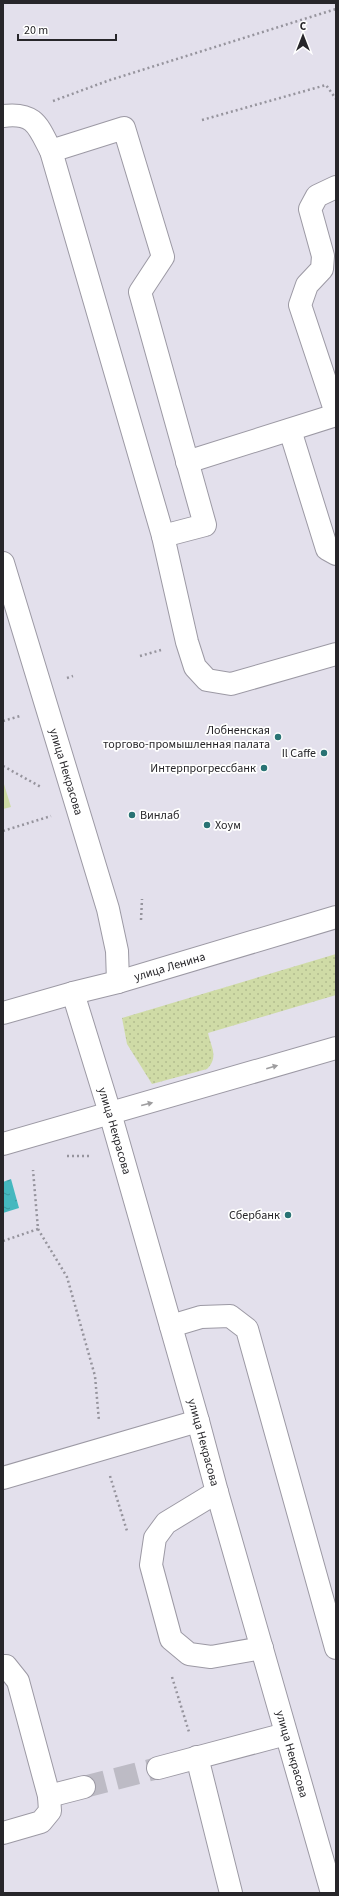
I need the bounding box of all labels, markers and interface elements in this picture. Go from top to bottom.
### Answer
scale bar [18,16,116,42]
north arrow [283,16,323,56]
text: С [300,19,307,34]
text: 20 m [24,22,48,39]
place label: Лобненская торгово-промышленная палата [103,722,270,753]
street label: улица Некрасова [45,726,88,817]
marker: Лобненская торгово-промышленная палата [273,732,283,742]
place label: Il Caffe [282,745,316,762]
marker: Il Caffe [319,748,329,758]
place label: Интерпрогрессбанк [150,760,256,777]
marker: Интерпрогрессбанк [259,763,269,773]
place label: Винлаб [140,807,180,824]
marker: Винлаб [127,810,137,820]
place label: Хоум [215,817,241,834]
marker: Хоум [202,820,212,830]
street label: улица Ленина [132,948,207,985]
one-way arrow [266,1064,278,1070]
street label: улица Некрасова [94,1085,136,1176]
one-way arrow [141,1100,154,1106]
place label: Сбербанк [229,1207,280,1224]
marker: Сбербанк [283,1210,293,1220]
street label: улица Некрасова [184,1397,224,1488]
street label: улица Некрасова [272,1708,313,1800]

